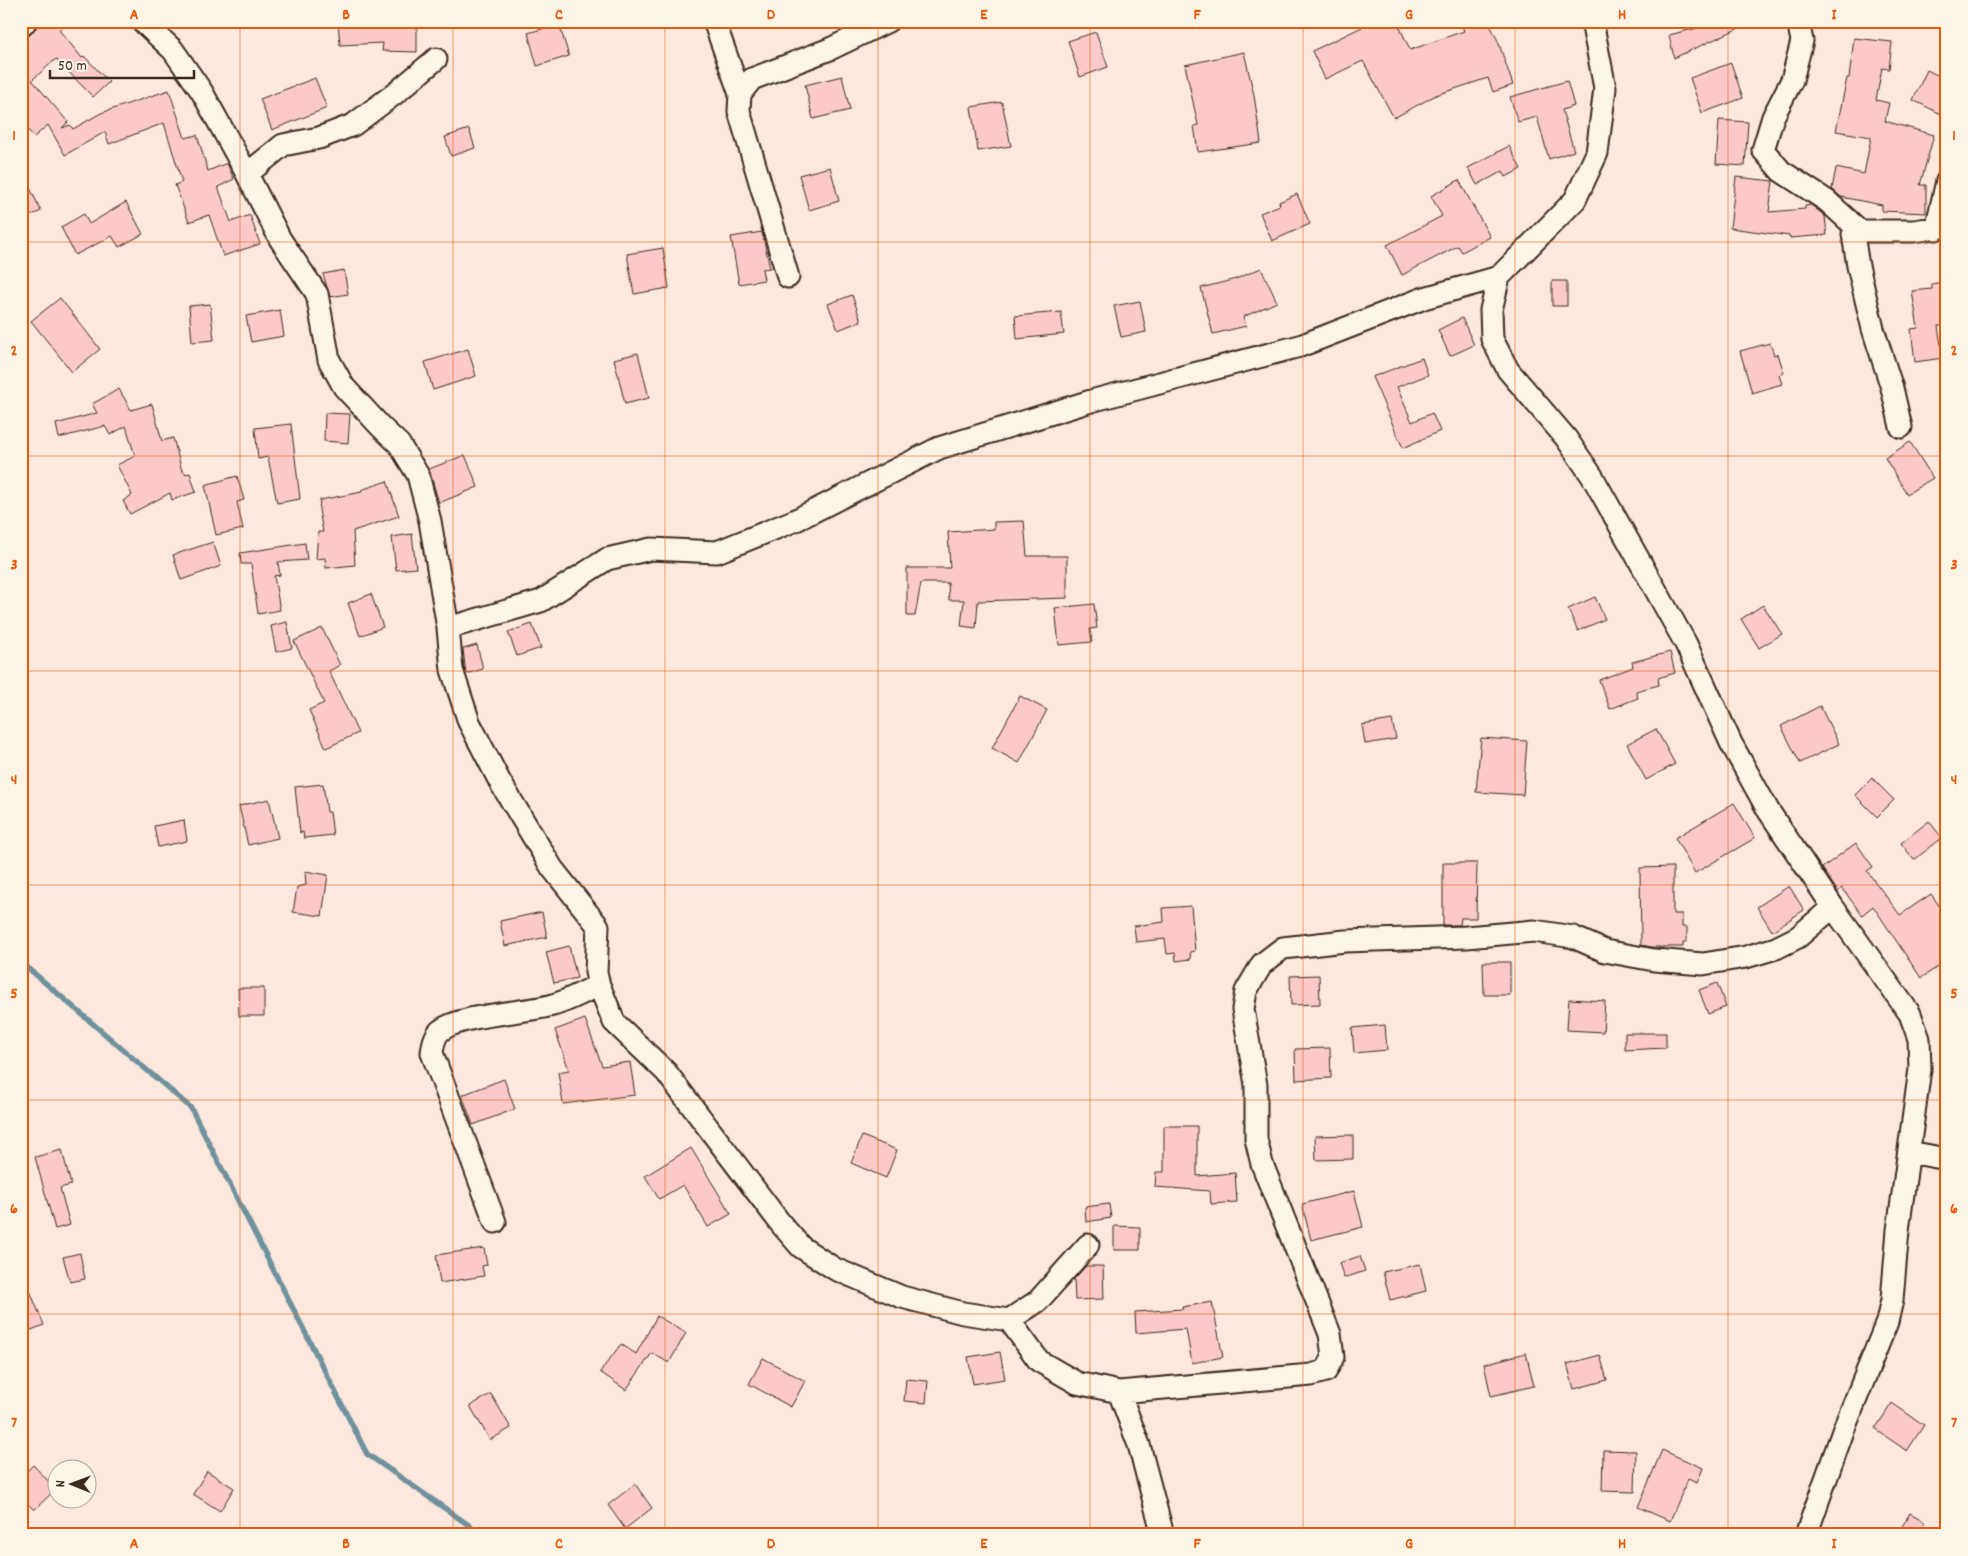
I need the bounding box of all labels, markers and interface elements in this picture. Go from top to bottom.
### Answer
text: A [130,4,139,27]
text: B [342,4,350,27]
text: C [555,4,563,27]
text: D [767,4,776,27]
text: E [980,4,988,27]
text: F [1193,4,1201,27]
text: G [1405,4,1413,27]
text: H [1618,4,1626,27]
text: I [1832,4,1838,27]
scale bar [50,48,194,80]
text: 50 m [58,56,87,78]
text: 1 [12,125,16,148]
text: 1 [1952,125,1956,148]
text: 2 [11,340,18,363]
text: 2 [1951,340,1958,363]
text: 3 [10,554,18,577]
text: 3 [1950,554,1958,577]
text: 4 [11,769,17,792]
text: 4 [1951,769,1957,792]
text: 5 [10,983,18,1006]
text: 5 [1950,983,1958,1006]
text: 6 [10,1198,18,1221]
text: 6 [1950,1198,1958,1221]
text: 7 [11,1412,17,1435]
text: 7 [1951,1412,1957,1435]
north arrow [48,1458,98,1508]
text: N [51,1480,71,1487]
text: A [130,1533,139,1556]
text: B [342,1533,350,1556]
text: C [555,1533,563,1556]
text: D [767,1533,776,1556]
text: E [980,1533,988,1556]
text: F [1193,1533,1201,1556]
text: G [1405,1533,1413,1556]
text: H [1618,1533,1626,1556]
text: I [1832,1533,1838,1556]

